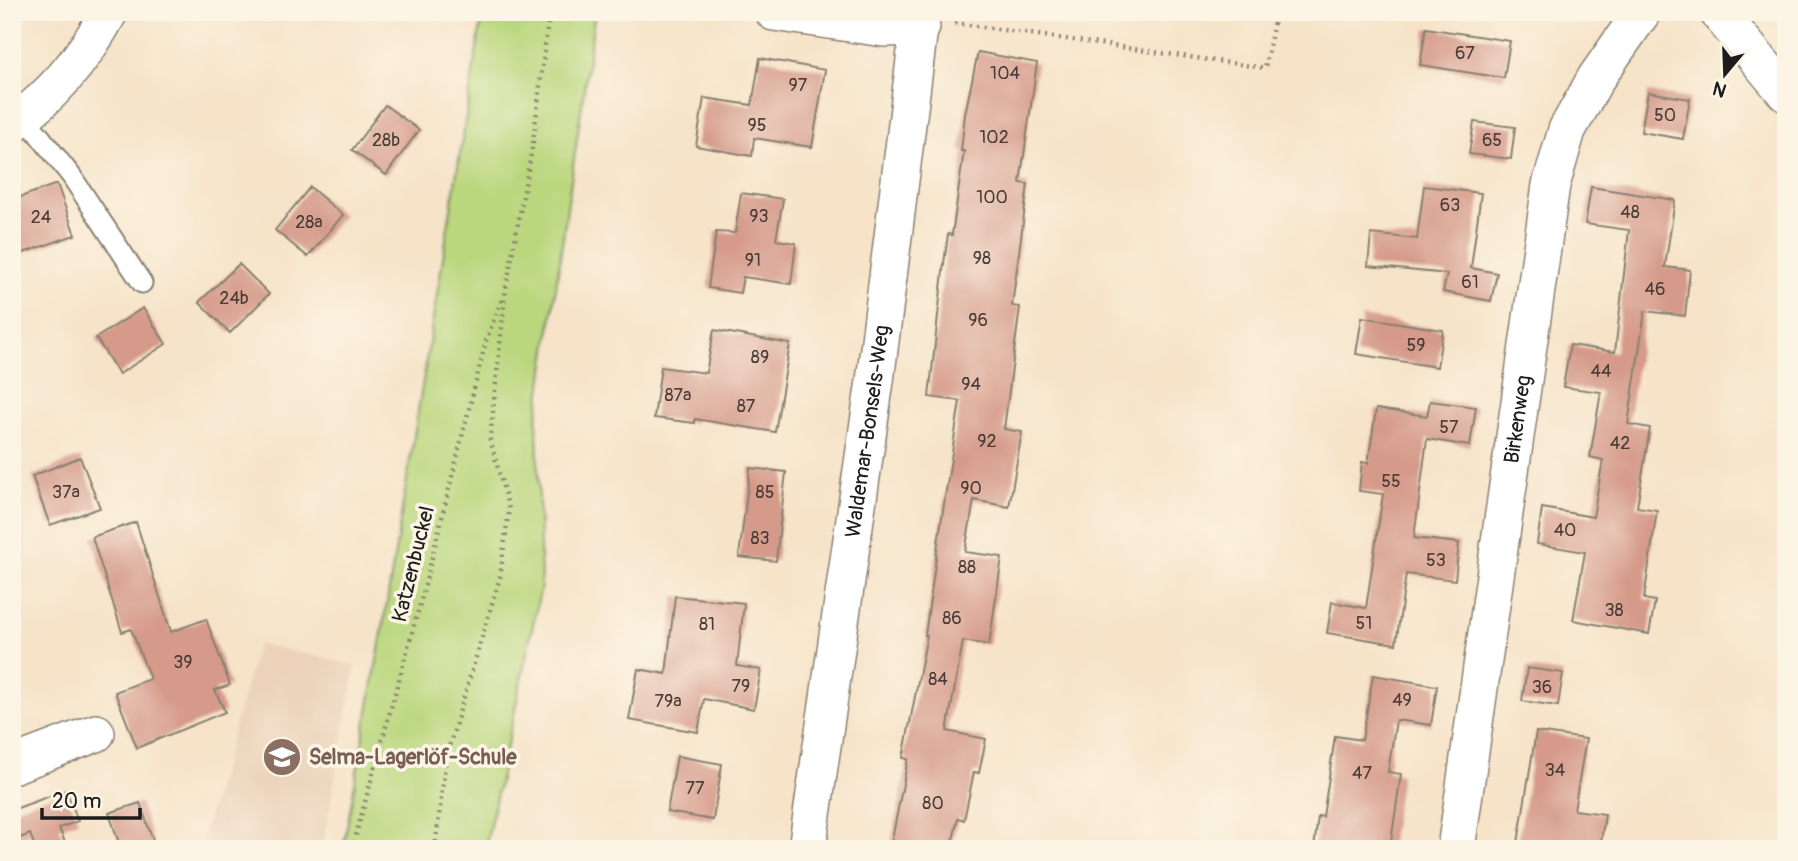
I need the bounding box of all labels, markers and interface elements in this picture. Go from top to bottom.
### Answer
north arrow [1689,38,1759,108]
house number: 67 [1455,42,1475,65]
house number: 104 [990,62,1020,85]
house number: 97 [789,74,808,97]
text: N [1710,76,1730,103]
house number: 50 [1654,104,1676,127]
house number: 95 [747,114,767,137]
house number: 102 [979,126,1009,149]
house number: 28b [372,129,400,152]
house number: 65 [1482,129,1502,152]
house number: 100 [976,186,1008,209]
house number: 63 [1440,194,1460,217]
house number: 48 [1620,201,1640,224]
house number: 93 [749,205,769,228]
house number: 24 [31,206,52,229]
house number: 28a [295,211,323,234]
house number: 98 [973,247,991,270]
house number: 91 [745,249,761,272]
house number: 61 [1461,271,1479,294]
house number: 46 [1645,278,1665,301]
house number: 24b [219,287,249,310]
house number: 96 [968,309,988,332]
street label: Waldemar-Bonsels-Weg [839,323,896,540]
house number: 59 [1406,334,1426,357]
house number: 89 [751,346,769,369]
house number: 44 [1591,360,1612,383]
house number: 94 [961,373,981,396]
street label: Birkenweg [1498,374,1538,465]
house number: 87a [665,384,691,407]
house number: 87 [737,395,756,418]
house number: 57 [1439,416,1459,439]
house number: 92 [977,430,997,453]
house number: 42 [1610,432,1630,455]
house number: 55 [1381,470,1401,493]
house number: 90 [960,477,982,500]
house number: 37a [52,481,80,504]
house number: 85 [756,481,774,504]
street label: Katzenbuckel [386,503,441,625]
house number: 40 [1554,519,1576,542]
house number: 83 [750,527,770,550]
house number: 53 [1426,549,1446,572]
house number: 88 [958,556,976,579]
house number: 38 [1604,599,1624,622]
house number: 86 [942,607,962,630]
house number: 51 [1356,612,1372,635]
house number: 81 [699,613,715,636]
house number: 39 [173,651,193,674]
house number: 84 [928,668,948,691]
house number: 79 [732,675,750,698]
house number: 36 [1532,676,1552,699]
house number: 49 [1392,689,1412,712]
house number: 79a [654,690,682,713]
school or university icon: Selma-Lagerlöf-Schule [261,736,303,778]
place label: Selma-Lagerlöf-Schule [309,744,517,771]
house number: 34 [1545,759,1566,782]
house number: 47 [1352,762,1372,785]
scale bar [42,777,140,821]
house number: 77 [685,777,705,800]
text: 20 m [52,788,101,815]
house number: 80 [922,792,944,815]

